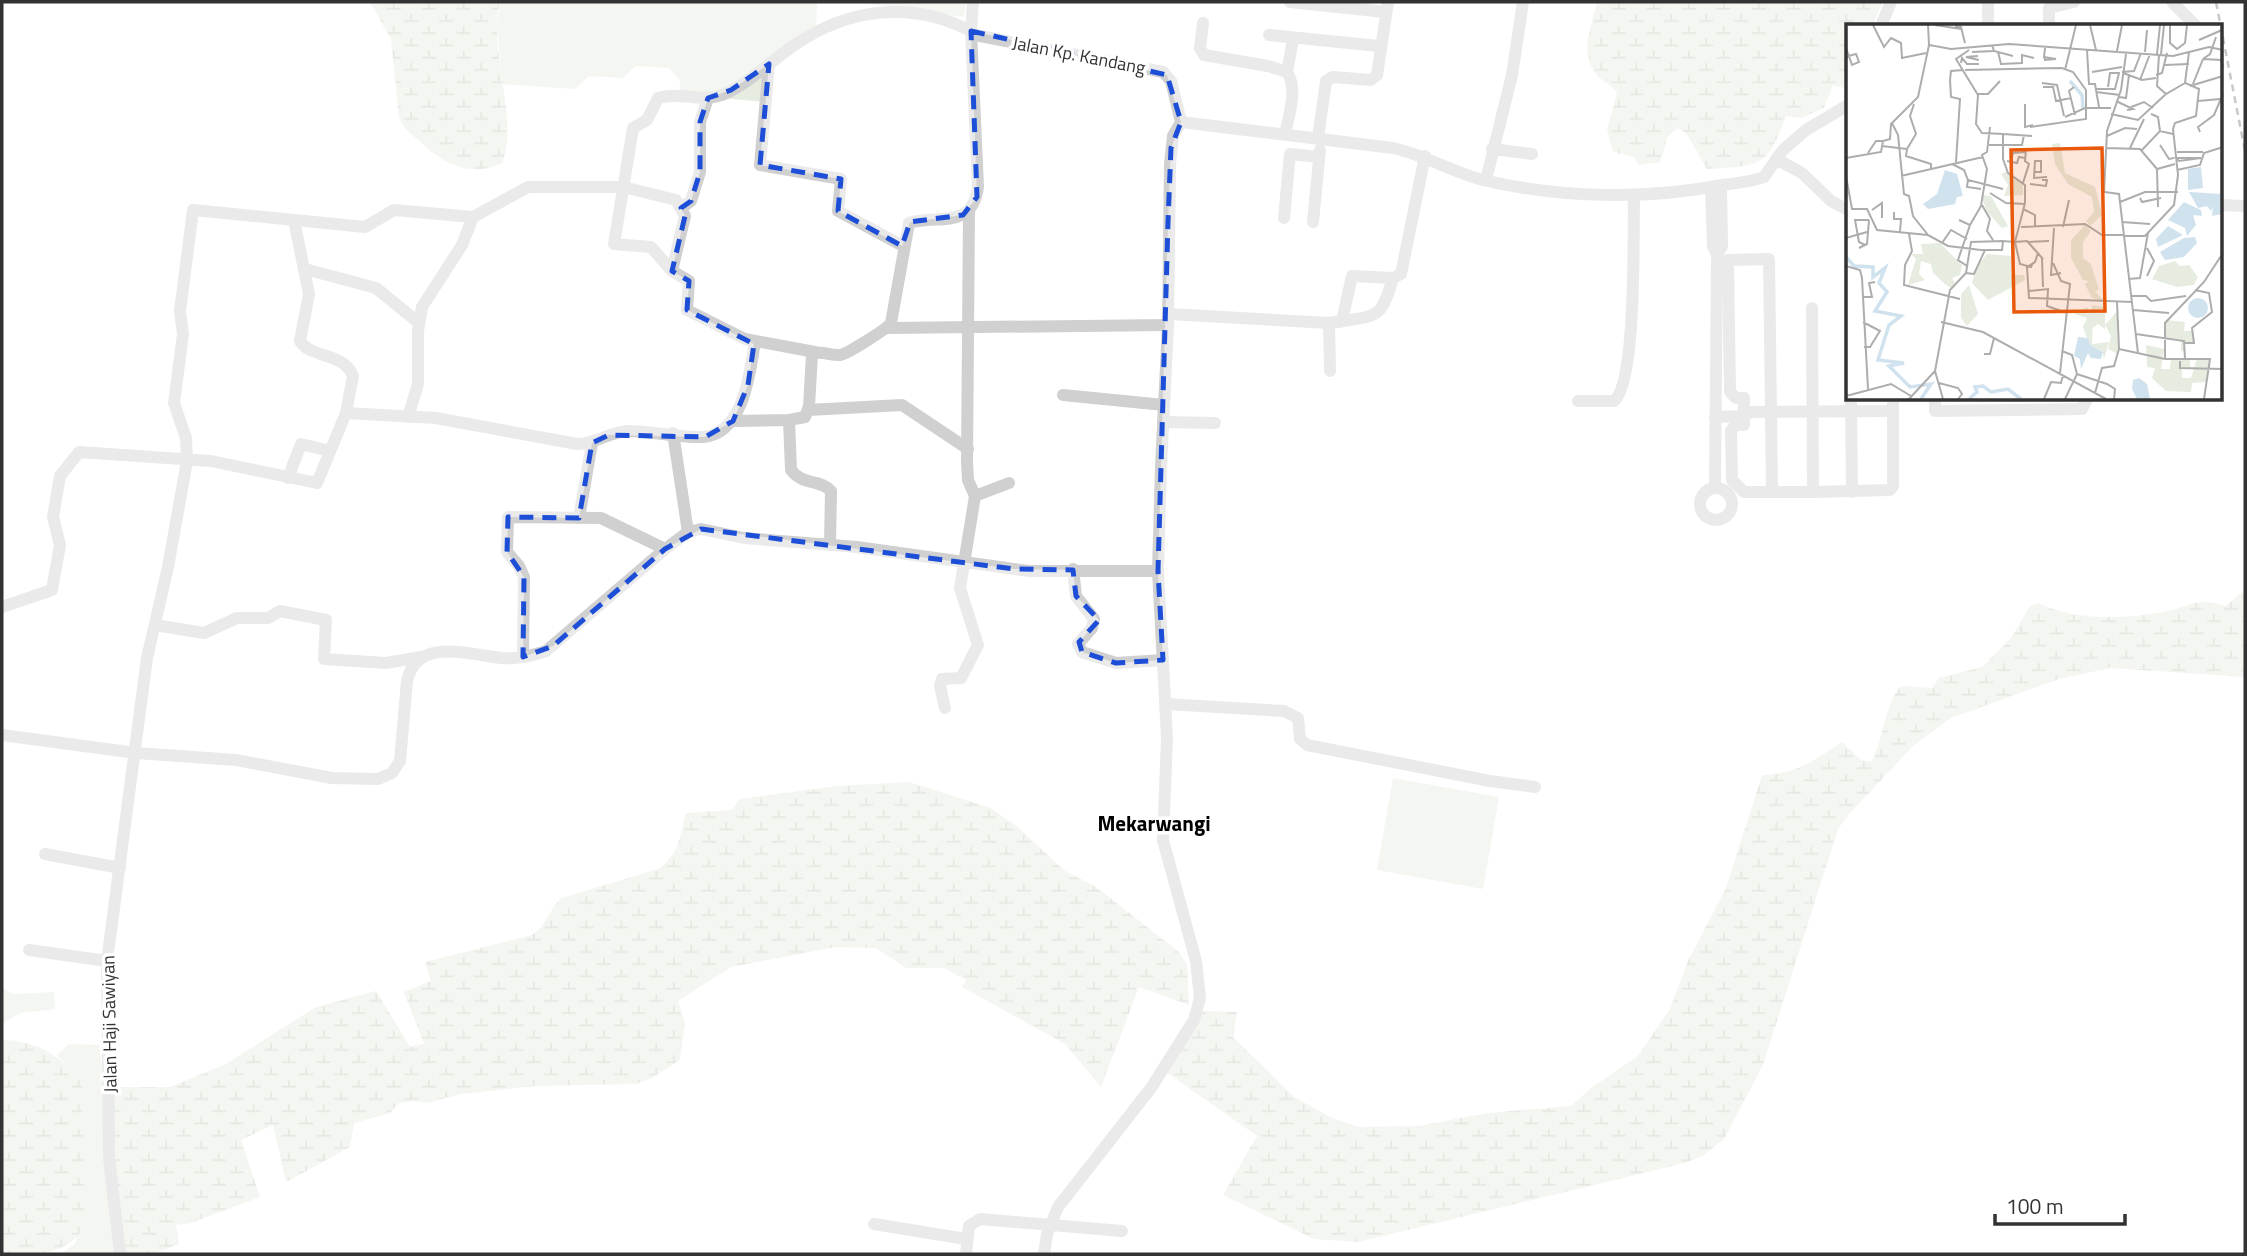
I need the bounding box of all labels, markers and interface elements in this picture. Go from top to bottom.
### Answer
inset map [1846,24,2222,401]
street label: Jalan Kp. Kandang [1010,29,1148,81]
district label: Mekarwangi [1097,807,1211,839]
street label: Jalan Haji Sawiyan [94,955,124,1093]
scale bar [1995,1182,2124,1226]
text: 100 m [2006,1190,2063,1222]

